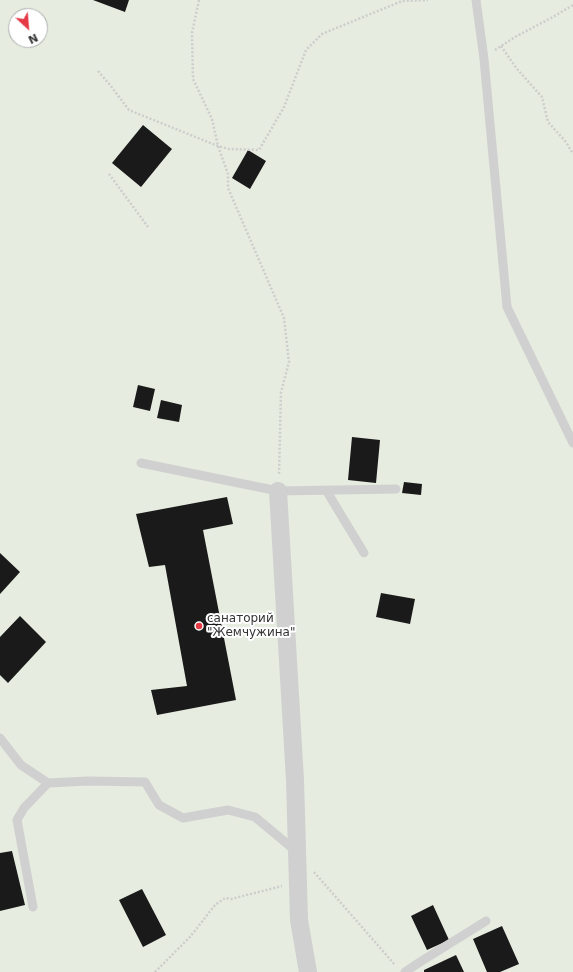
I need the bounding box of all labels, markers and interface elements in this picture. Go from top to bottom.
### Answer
north arrow [8,8,48,48]
text: N [26,30,40,46]
place label: санаторий "Жемчужина" [207,612,295,640]
marker: санаторий "Жемчужина" [194,621,204,631]

